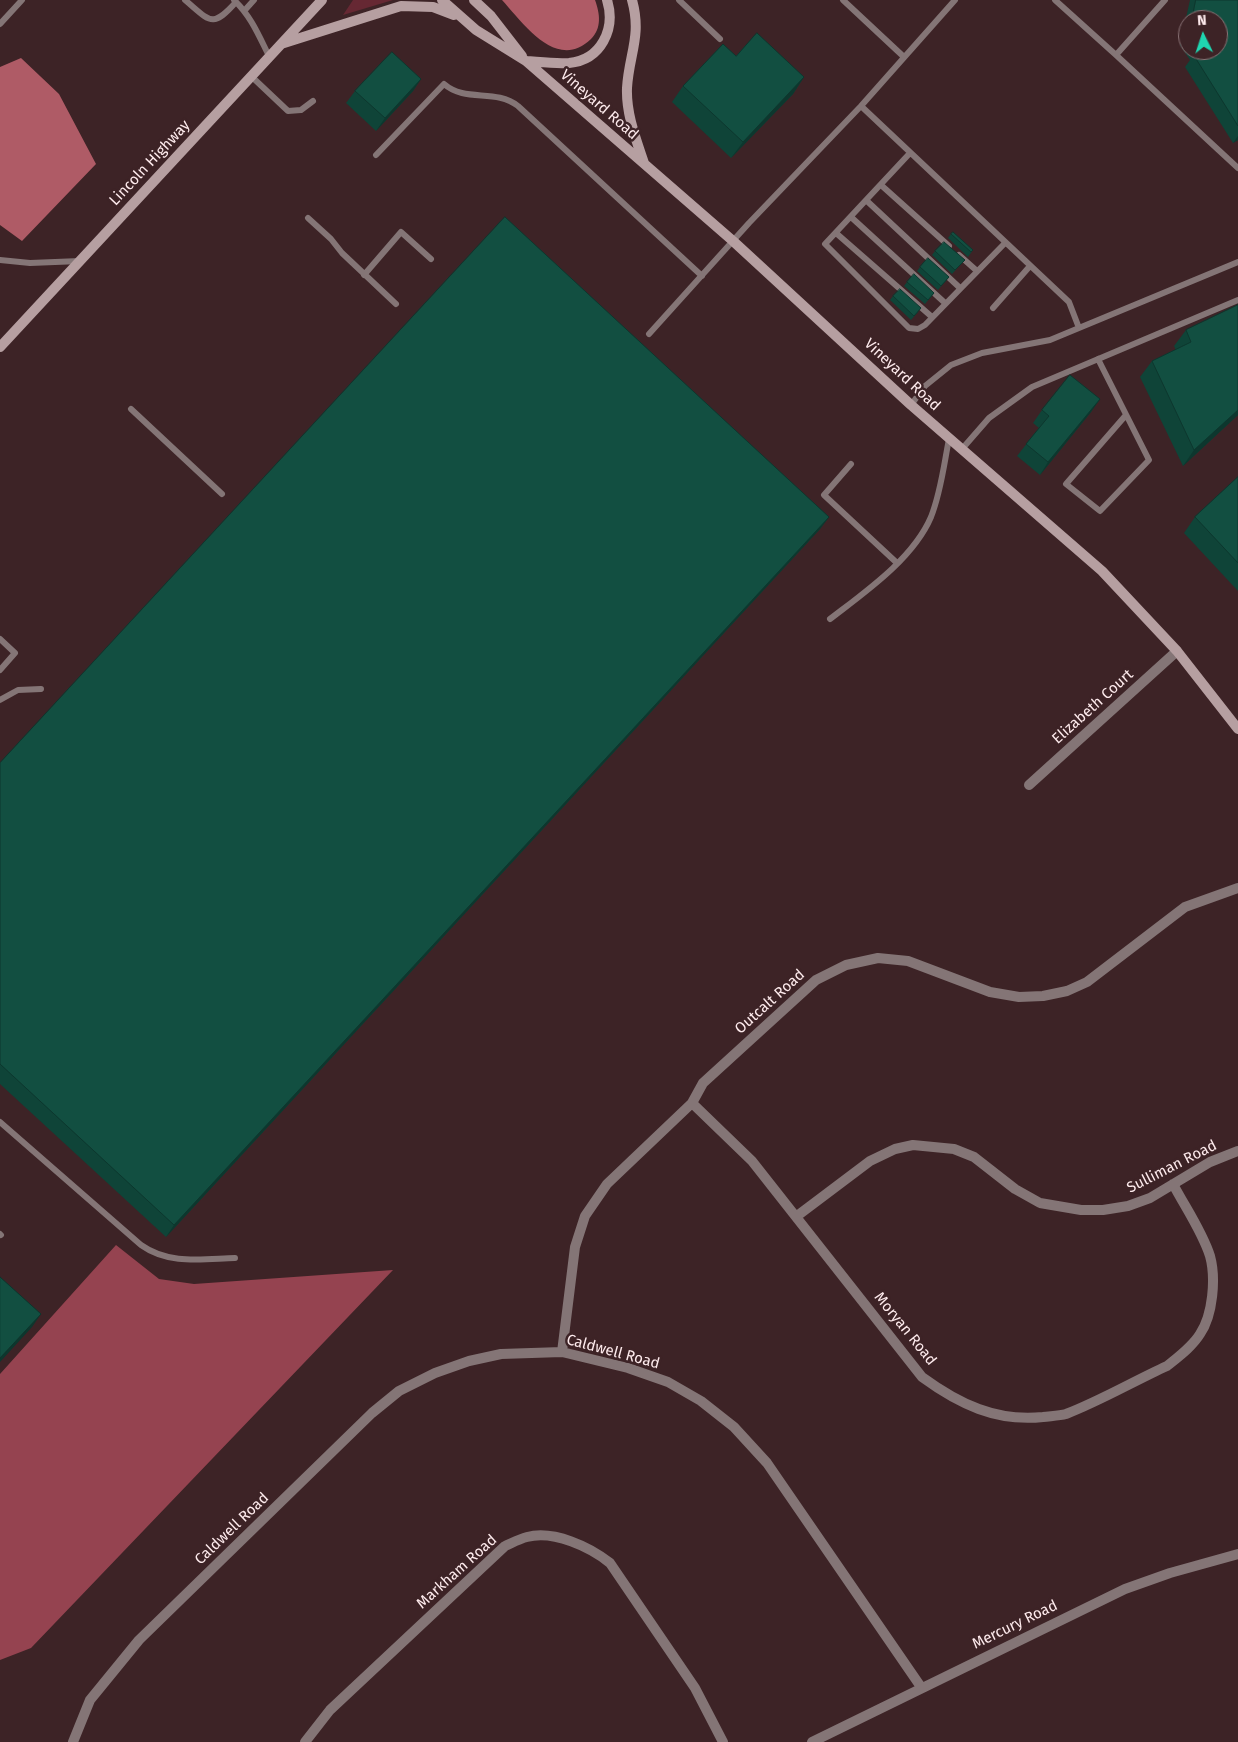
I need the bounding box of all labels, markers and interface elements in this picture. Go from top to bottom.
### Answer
north arrow [1178,10,1228,60]
text: N [1197,12,1207,29]
street label: Vineyard Road [556,66,642,144]
street label: Lincoln Highway [106,117,194,209]
street label: Vineyard Road [860,335,944,415]
street label: Elizabeth Court [1049,666,1137,748]
street label: Outcalt Road [731,966,809,1038]
street label: Sulliman Road [1124,1137,1220,1197]
street label: Moryan Road [870,1289,940,1369]
street label: Caldwell Road [564,1331,662,1373]
street label: Caldwell Road [191,1489,273,1569]
street label: Markham Road [413,1531,501,1613]
street label: Mercury Road [969,1597,1061,1653]

